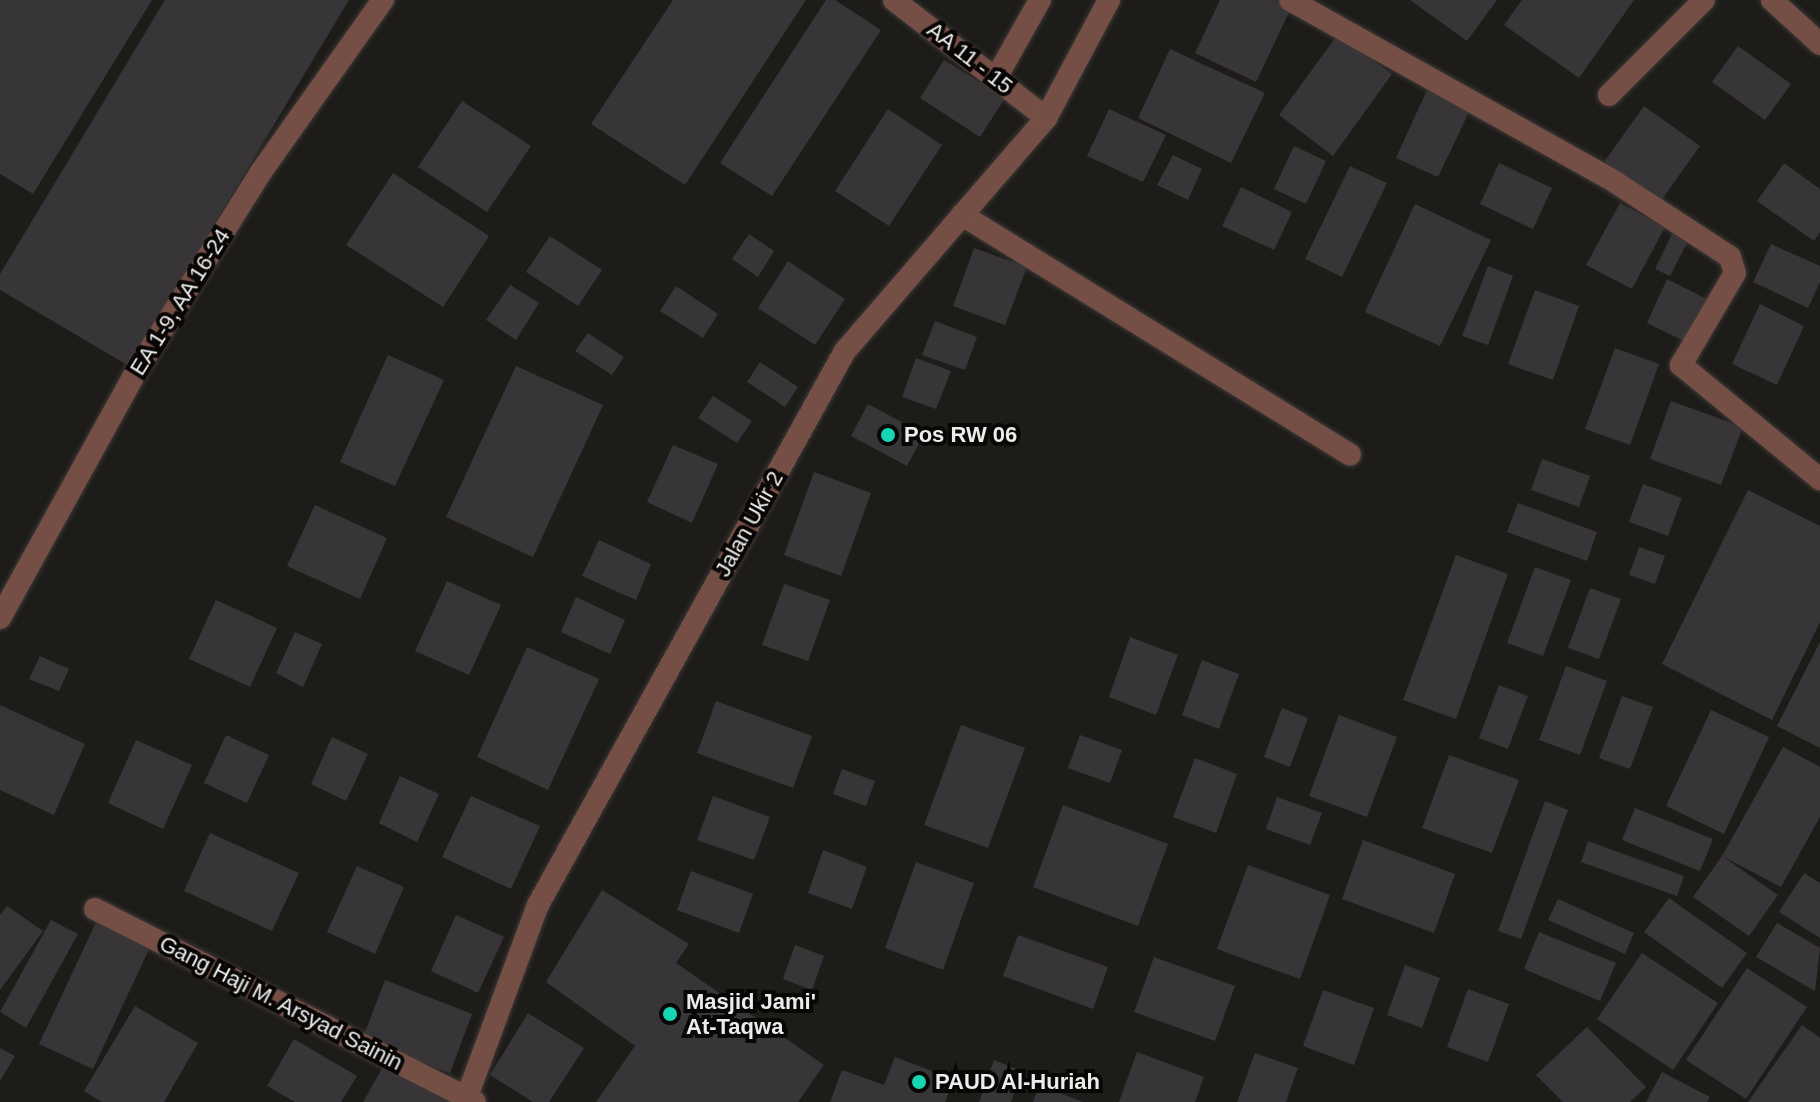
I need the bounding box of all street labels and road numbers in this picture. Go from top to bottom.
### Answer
street label: AA 11 - 15 [922,16,1018,100]
street label: EA 1-9, AA 16-24 [123,222,237,382]
street label: Jalan Ukir 2 [709,467,789,581]
street label: Gang Haji M. Arsyad Sainin [155,930,407,1076]

